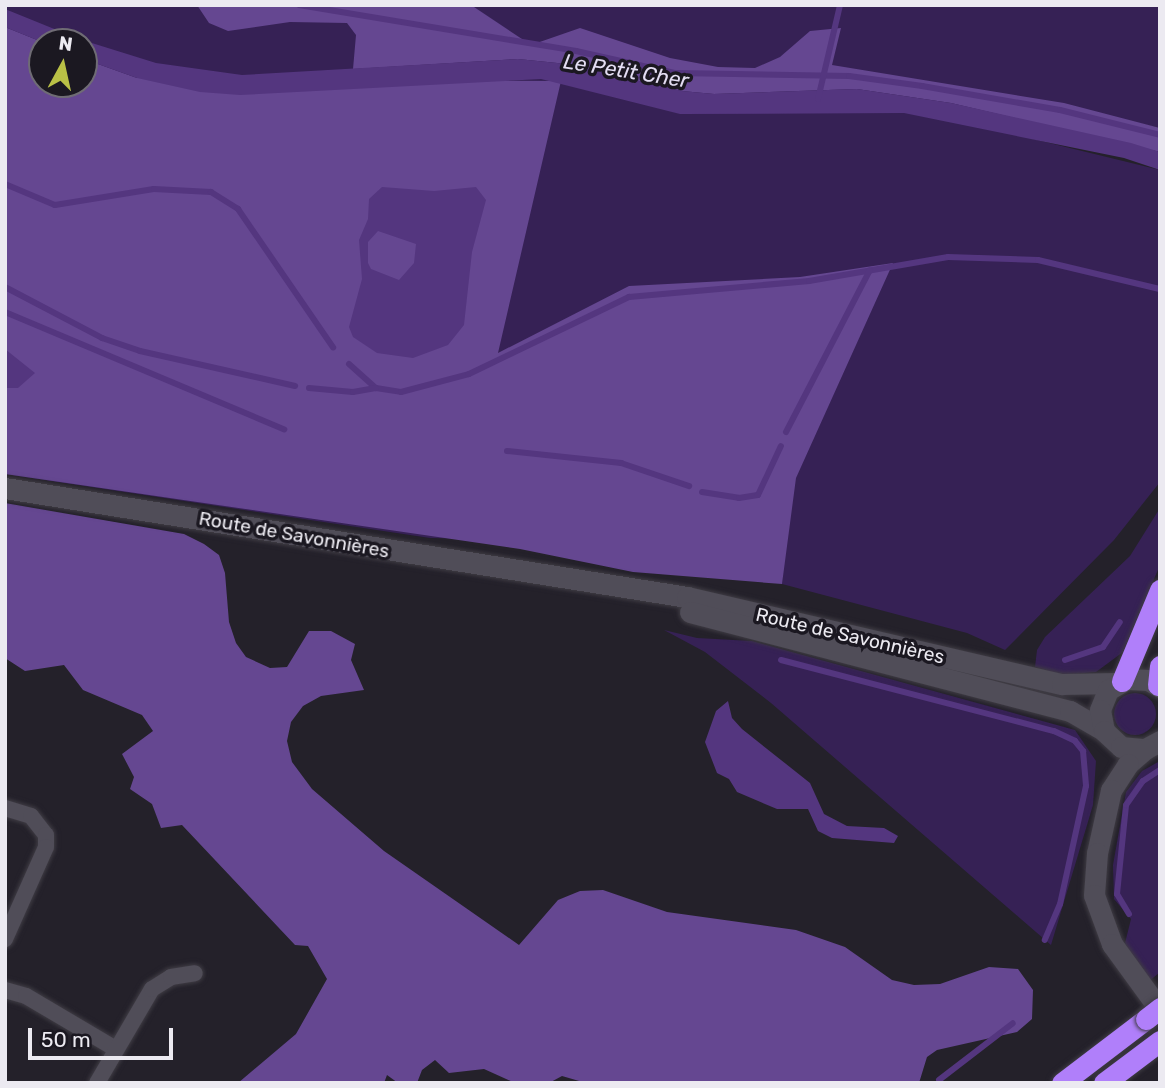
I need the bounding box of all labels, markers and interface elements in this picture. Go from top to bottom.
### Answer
north arrow [28,28,98,98]
text: N [57,31,74,56]
water label: Le Petit Cher [562,49,690,93]
street label: Route de Savonnières [197,507,391,563]
street label: Route de Savonnières [753,603,947,669]
scale bar [32,1014,177,1058]
text: 50 m [41,1027,91,1052]

